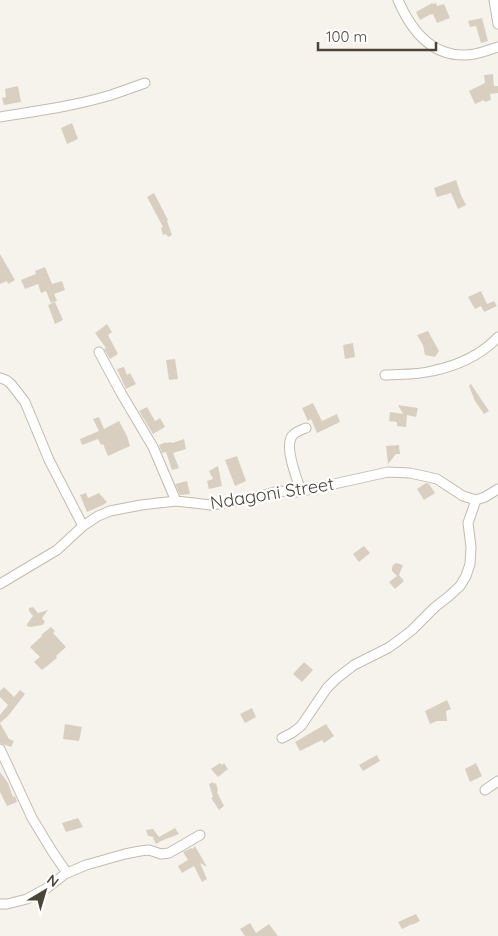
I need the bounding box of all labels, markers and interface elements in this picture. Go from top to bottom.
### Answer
scale bar [318,20,436,52]
text: 100 m [326,27,367,46]
street label: Ndagoni Street [208,472,336,514]
north arrow [20,866,70,916]
text: N [43,870,63,891]

